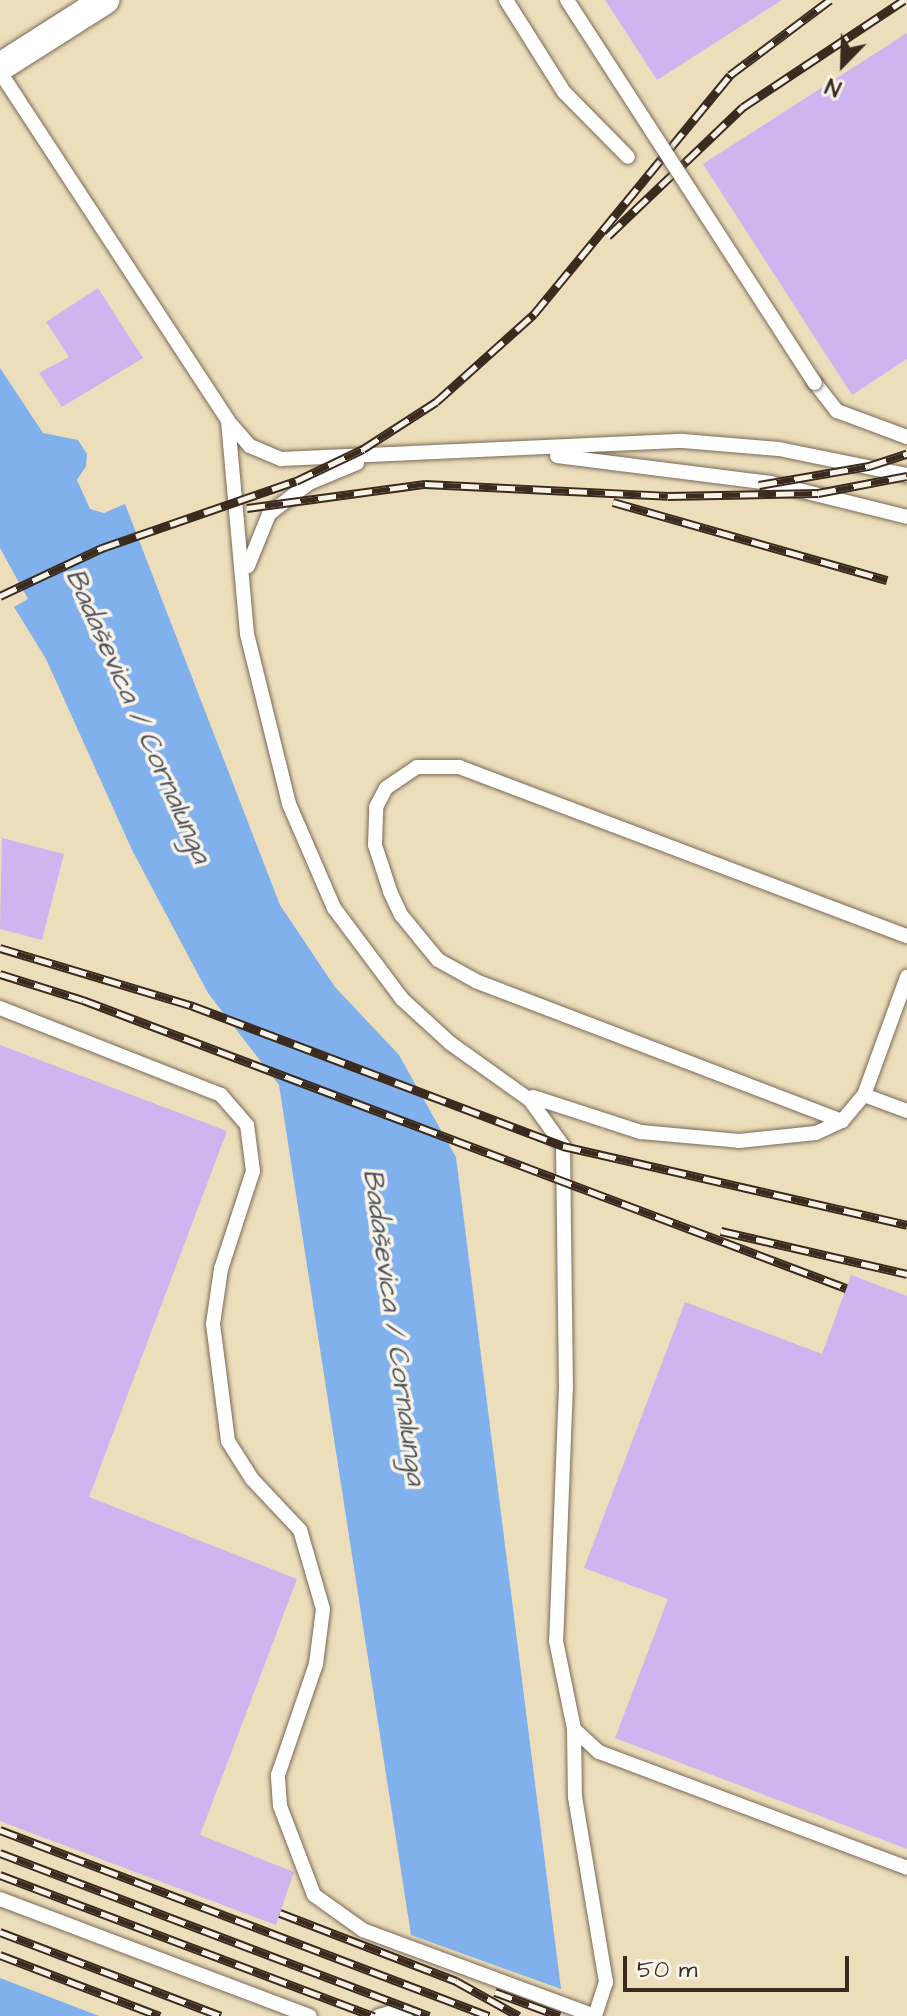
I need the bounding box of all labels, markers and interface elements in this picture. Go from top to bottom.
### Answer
north arrow [803,24,883,104]
text: N [821,70,846,104]
water label: Badaševica / Cornalunga [58,564,218,868]
water label: Badaševica / Cornalunga [355,1167,433,1487]
scale bar [627,1940,853,1990]
text: 50 m [637,1953,697,1987]

